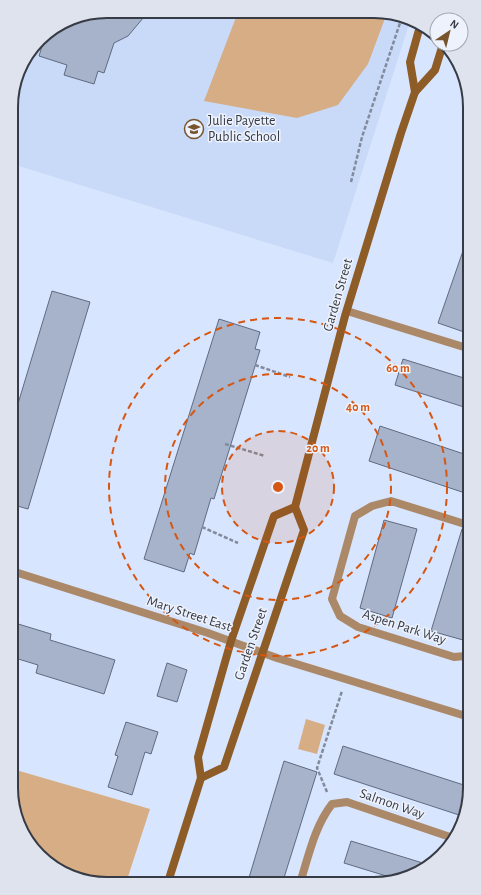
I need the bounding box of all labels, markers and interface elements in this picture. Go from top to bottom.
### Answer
north arrow [429,12,469,52]
text: N [448,18,461,31]
place label: Julie Payette Public School [208,114,280,144]
school or university icon: Julie Payette Public School [183,118,205,140]
street label: Garden Street [321,256,355,333]
text: 60 m [386,362,410,374]
text: 40 m [346,401,370,413]
text: 20 m [306,442,330,454]
centre of rings [271,480,285,494]
street label: Mary Street East [145,594,234,634]
street label: Garden Street [232,606,270,682]
street label: Aspen Park Way [361,607,447,647]
street label: Salmon Way [358,786,426,822]

